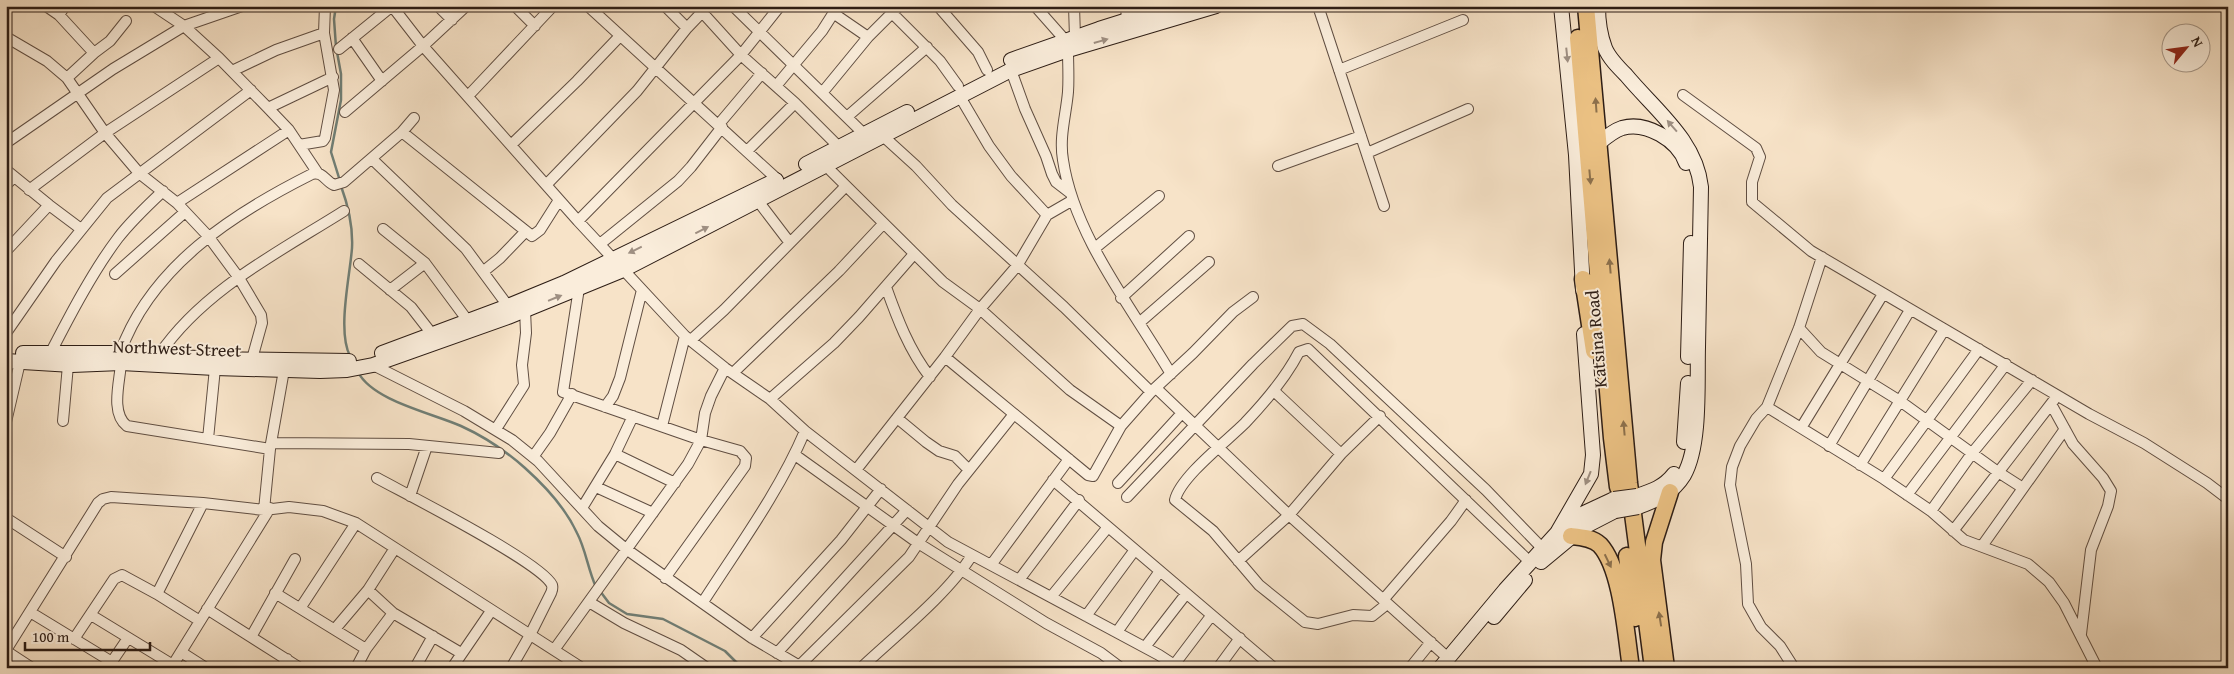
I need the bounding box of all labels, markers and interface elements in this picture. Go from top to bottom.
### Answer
north arrow [2162,22,2212,72]
text: N [2186,33,2209,51]
one-way arrow [1093,36,1108,44]
one-way arrow [1563,47,1571,63]
one-way arrow [1591,96,1599,112]
one-way arrow [1666,120,1677,133]
one-way arrow [1586,169,1594,185]
one-way arrow [695,226,709,234]
one-way arrow [628,246,642,254]
one-way arrow [1606,258,1614,274]
street label: Katsina Road [1578,289,1614,389]
one-way arrow [547,294,562,301]
street label: Northwest Street [112,332,242,364]
one-way arrow [1620,420,1628,436]
one-way arrow [1584,471,1592,485]
one-way arrow [1605,554,1613,568]
one-way arrow [1655,611,1663,627]
scale bar [25,619,150,651]
text: 100 m [32,626,70,647]

